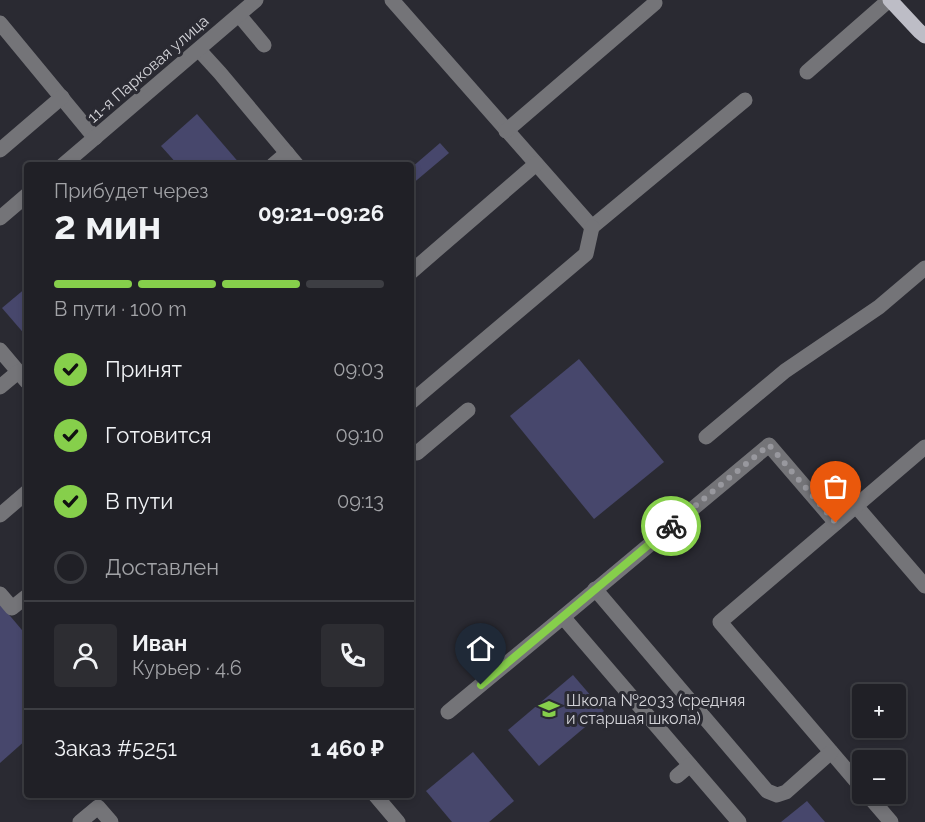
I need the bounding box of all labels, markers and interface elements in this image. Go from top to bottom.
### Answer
street label: 11-я Парковая улица [83,11,213,127]
text: Прибудет через [54,179,208,203]
text: 09:21–09:26 [258,200,384,226]
text: 2 мин [54,202,161,248]
text: В пути · 100 m [54,297,187,321]
icon: check [54,353,87,386]
text: Принят [105,356,182,382]
text: 09:03 [333,357,384,381]
icon: check [54,419,87,452]
text: Готовится [105,422,212,448]
text: 09:10 [335,423,384,447]
pin [810,461,861,523]
icon: bag [819,470,852,503]
icon: check [54,485,87,518]
text: В пути [105,488,173,514]
text: 09:13 [337,489,384,513]
courier [641,496,701,556]
icon: bike [655,510,688,543]
text: Доставлен [105,554,219,580]
pin [455,623,506,685]
button: person [54,624,117,687]
button: phone [321,624,384,687]
text: Иван [132,630,187,656]
icon: home [464,632,497,665]
text: Курьер · 4.6 [132,656,242,680]
map controls [852,684,906,804]
button: + [852,684,906,738]
place label: Школа №2033 (средняя и старшая школа) [566,691,745,728]
school or university icon: Школа №2033 (средняя и старшая школа) [537,697,561,721]
text: Заказ #5251 [54,735,177,761]
text: 1 460 ₽ [310,735,384,761]
button: − [852,750,906,804]

